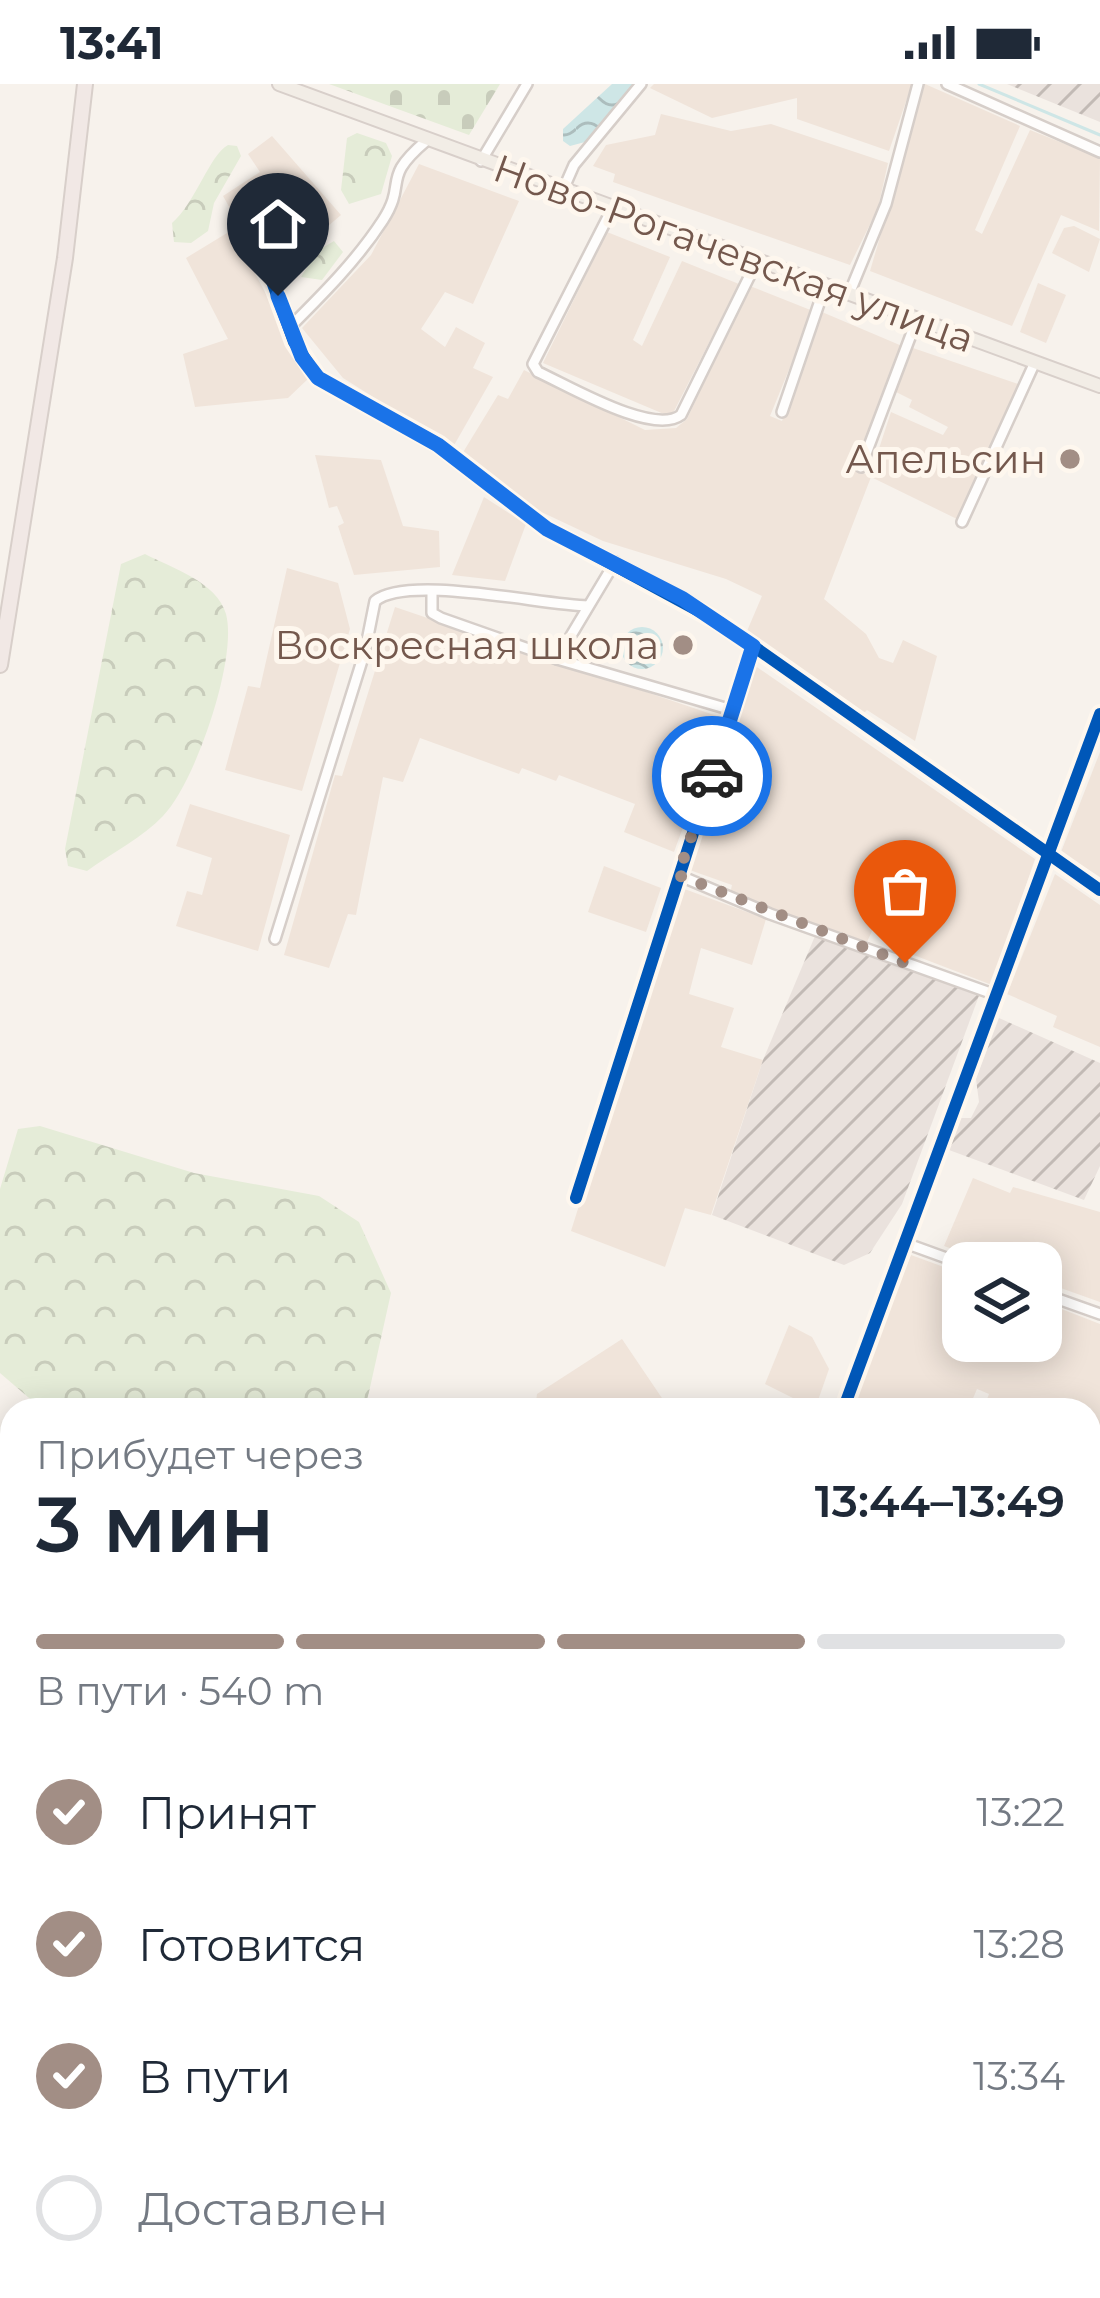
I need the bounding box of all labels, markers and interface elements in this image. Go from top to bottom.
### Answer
text: 13:41 [60,15,164,70]
street label: Ново-Рогачевская улица [487,144,981,362]
pin [227,173,329,296]
icon: home [245,191,311,257]
place label: Апельсин [845,435,1046,483]
marker: Апельсин [1057,446,1083,472]
place label: Воскресная школа [274,621,659,669]
marker: Воскресная школа [670,632,696,658]
courier [652,716,772,836]
icon: car [679,743,745,809]
pin [854,840,956,963]
icon: bag [872,858,938,924]
map controls [942,1242,1062,1362]
button: layers [942,1242,1062,1362]
text: Прибудет через [36,1431,364,1479]
text: 13:44–13:49 [815,1473,1065,1528]
text: 3 мин [36,1476,274,1572]
text: В пути · 540 m [36,1667,324,1715]
icon: check [36,1779,102,1845]
text: Принят [138,1785,316,1840]
text: 13:22 [976,1788,1065,1836]
icon: check [36,1911,102,1977]
text: Готовится [138,1917,365,1972]
text: 13:28 [974,1920,1065,1968]
icon: check [36,2043,102,2109]
text: В пути [138,2049,291,2104]
text: 13:34 [973,2052,1065,2100]
text: Доставлен [138,2181,388,2236]

